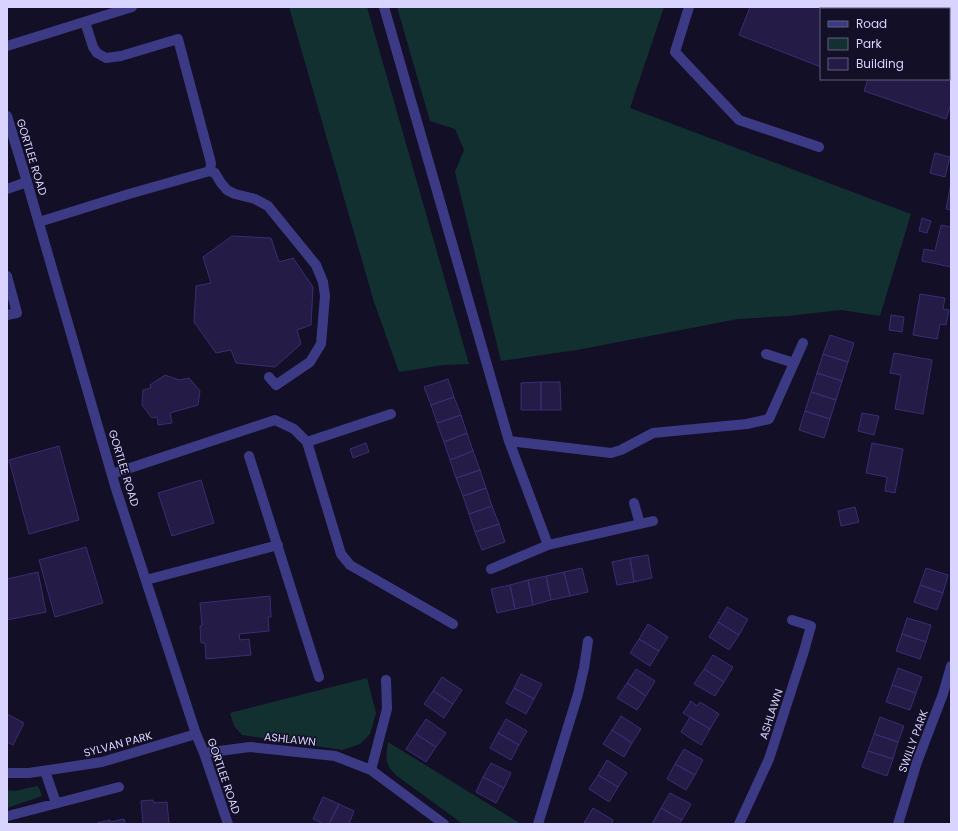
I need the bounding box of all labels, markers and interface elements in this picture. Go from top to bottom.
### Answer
legend [820,8,950,80]
text: Road [856,15,887,32]
text: Park [856,35,883,52]
text: Building [856,55,904,72]
street label: GORTLEE ROAD [13,117,51,197]
street label: GORTLEE ROAD [105,428,143,508]
street label: ASHLAWN [755,687,787,741]
street label: SWILLY PARK [894,707,932,775]
street label: SYLVAN PARK [82,727,154,761]
street label: ASHLAWN [263,728,317,750]
street label: GORTLEE ROAD [204,736,245,816]

